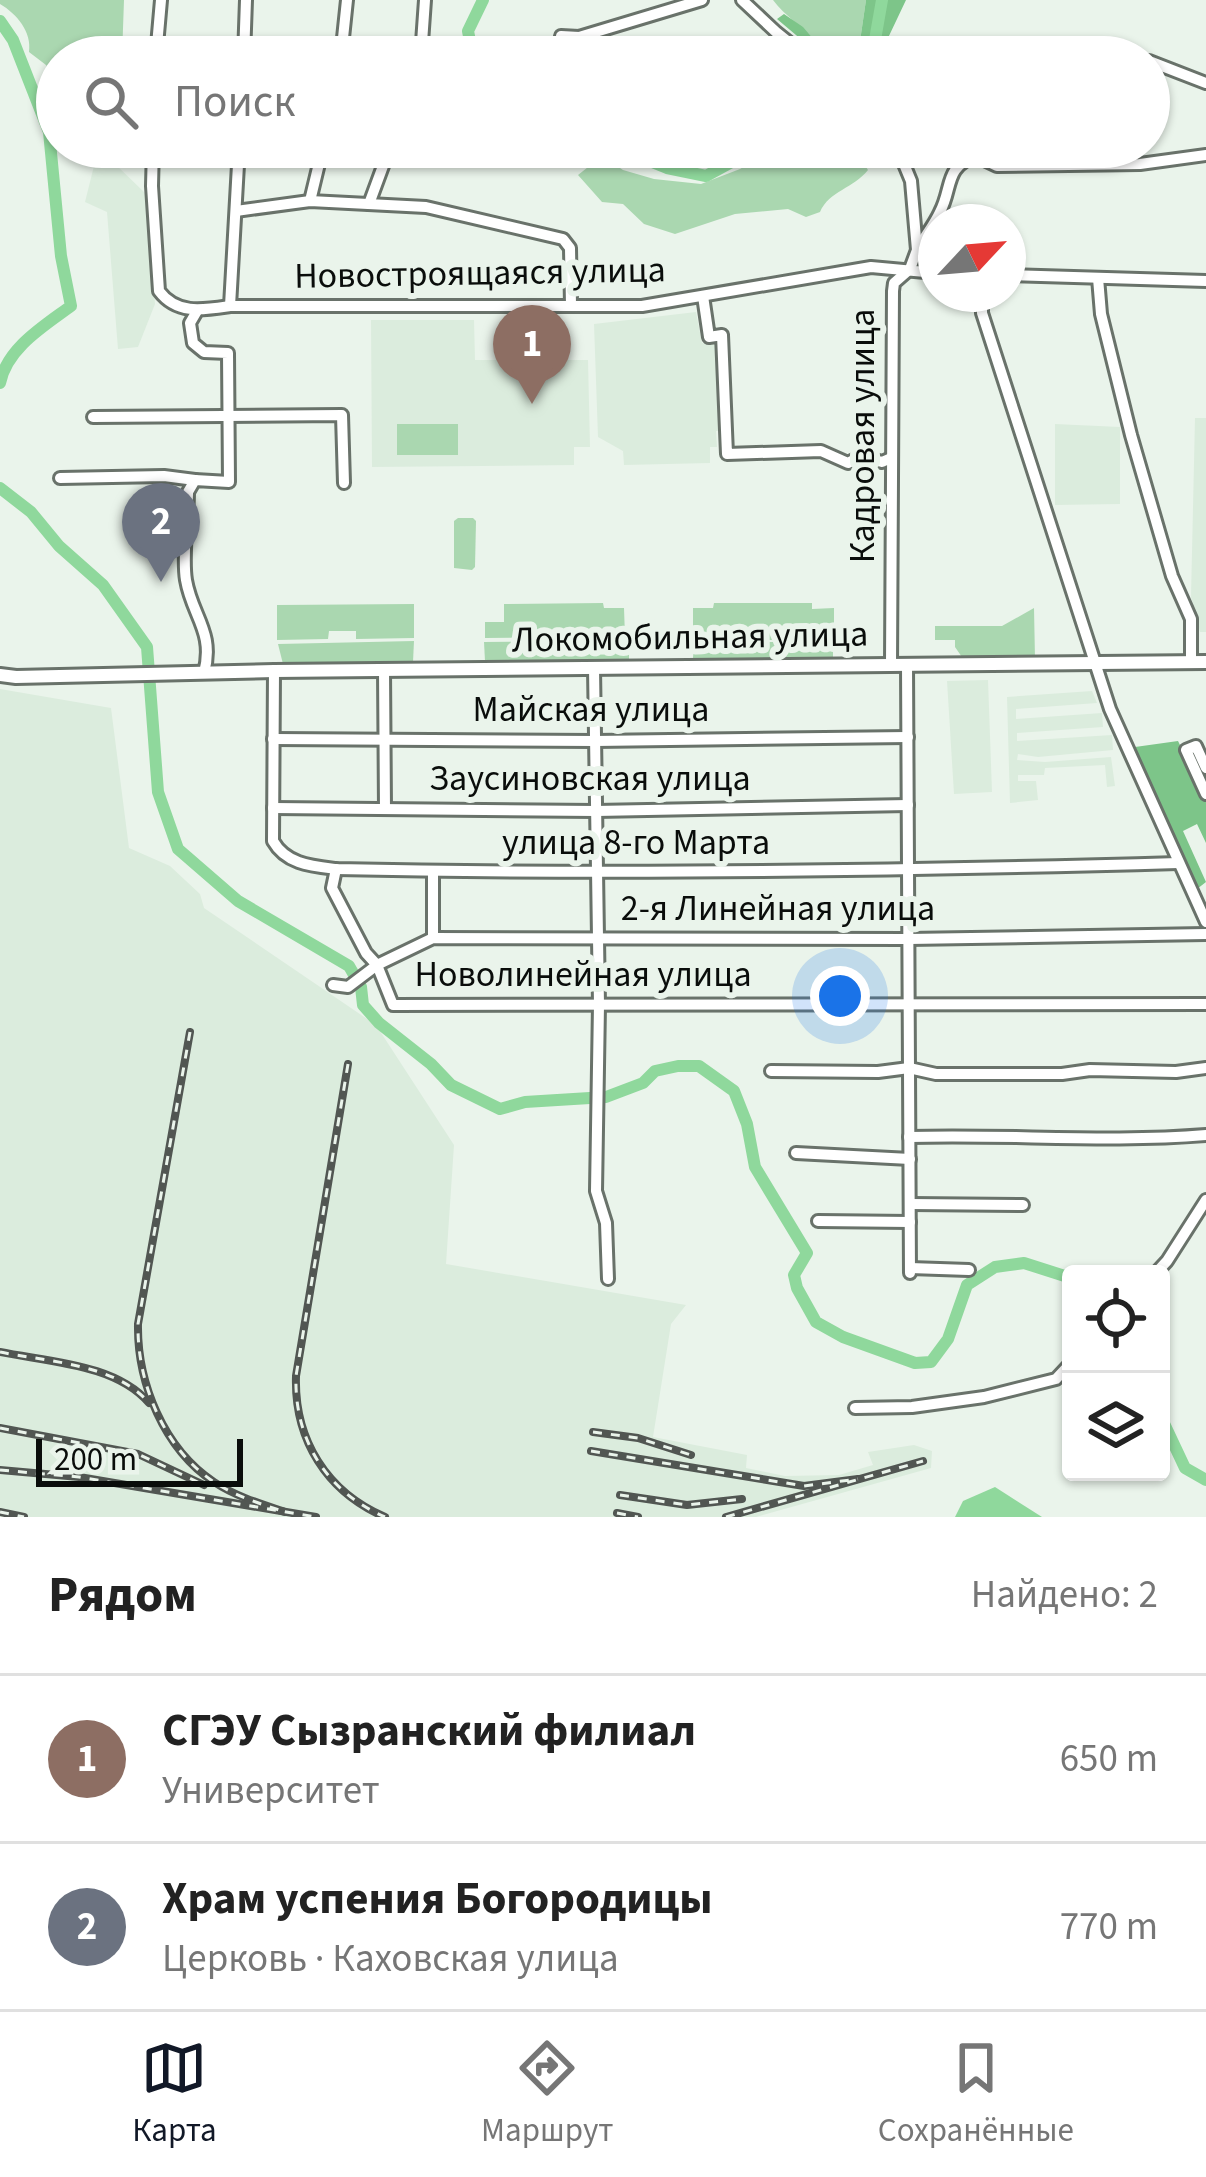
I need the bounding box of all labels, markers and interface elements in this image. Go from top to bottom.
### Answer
search box [36,36,1170,168]
icon: search [78,69,144,135]
text: Поиск [174,70,296,134]
north arrow [918,204,1026,312]
street label: Новостроящаяся улица [294,244,666,302]
pin: 1 [493,305,571,404]
street label: Кадровая улица [837,309,888,563]
pin: 2 [122,483,200,582]
street label: Локомобильная улица [511,608,869,666]
street label: Майская улица [473,684,709,735]
street label: Заусиновская улица [429,753,751,804]
street label: улица 8-го Марта [502,817,770,868]
street label: 2-я Линейная улица [621,883,935,934]
street label: Новолинейная улица [414,949,752,1000]
your location [810,966,870,1026]
map controls [1062,1265,1170,1481]
button: locate [1062,1265,1170,1373]
button: layers [1062,1373,1170,1481]
scale bar [36,1433,243,1486]
text: 200 m [54,1436,137,1483]
text: Рядом [48,1559,197,1631]
text: Найдено: 2 [971,1567,1158,1623]
text: СГЭУ Сызранский филиал [162,1699,696,1763]
text: 1 [77,1731,97,1787]
text: 650 m [1060,1731,1158,1787]
text: Университет [162,1763,380,1819]
text: Храм успения Богородицы [162,1867,713,1931]
text: 2 [77,1899,97,1955]
text: 770 m [1060,1899,1158,1955]
text: Церковь · Каховская улица [162,1931,619,1987]
tab: Карта [132,2035,217,2154]
tab: Маршрут [481,2035,614,2154]
tab: Сохранённые [878,2035,1074,2154]

